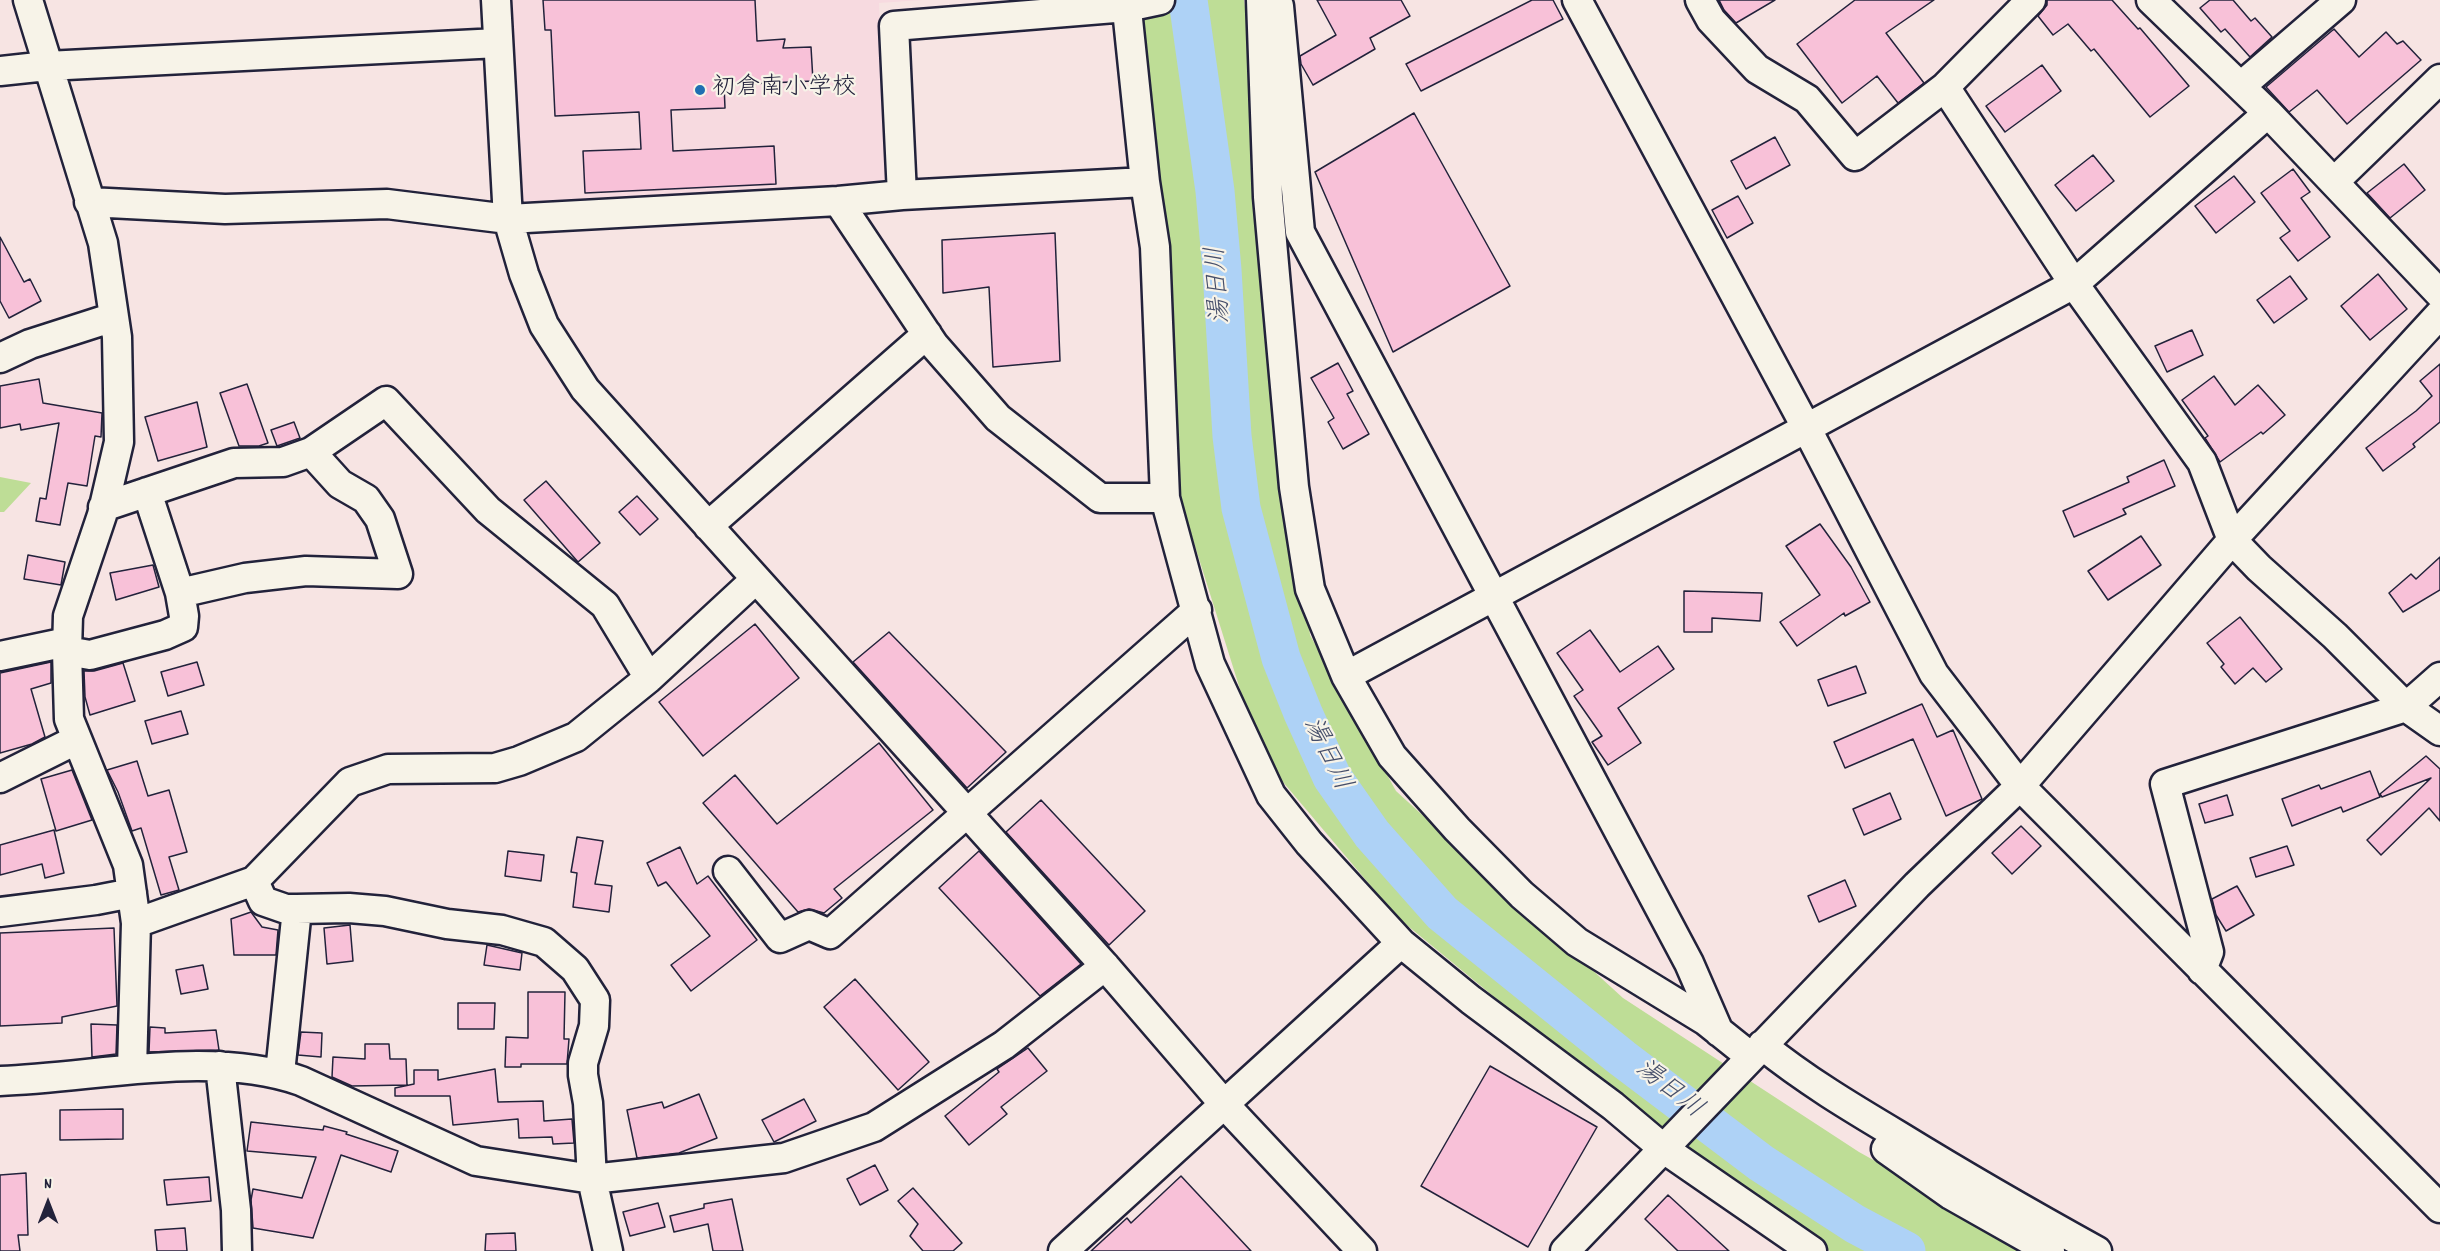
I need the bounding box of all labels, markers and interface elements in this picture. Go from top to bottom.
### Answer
place label: 初倉南小学校 [712,76,856,104]
marker: 初倉南小学校 [693,83,707,97]
water label: 湯日川 [1203,245,1239,325]
water label: 湯日川 [1294,713,1356,797]
water label: 湯日川 [1628,1055,1708,1127]
north arrow [18,1173,78,1233]
text: N [44,1173,52,1196]

